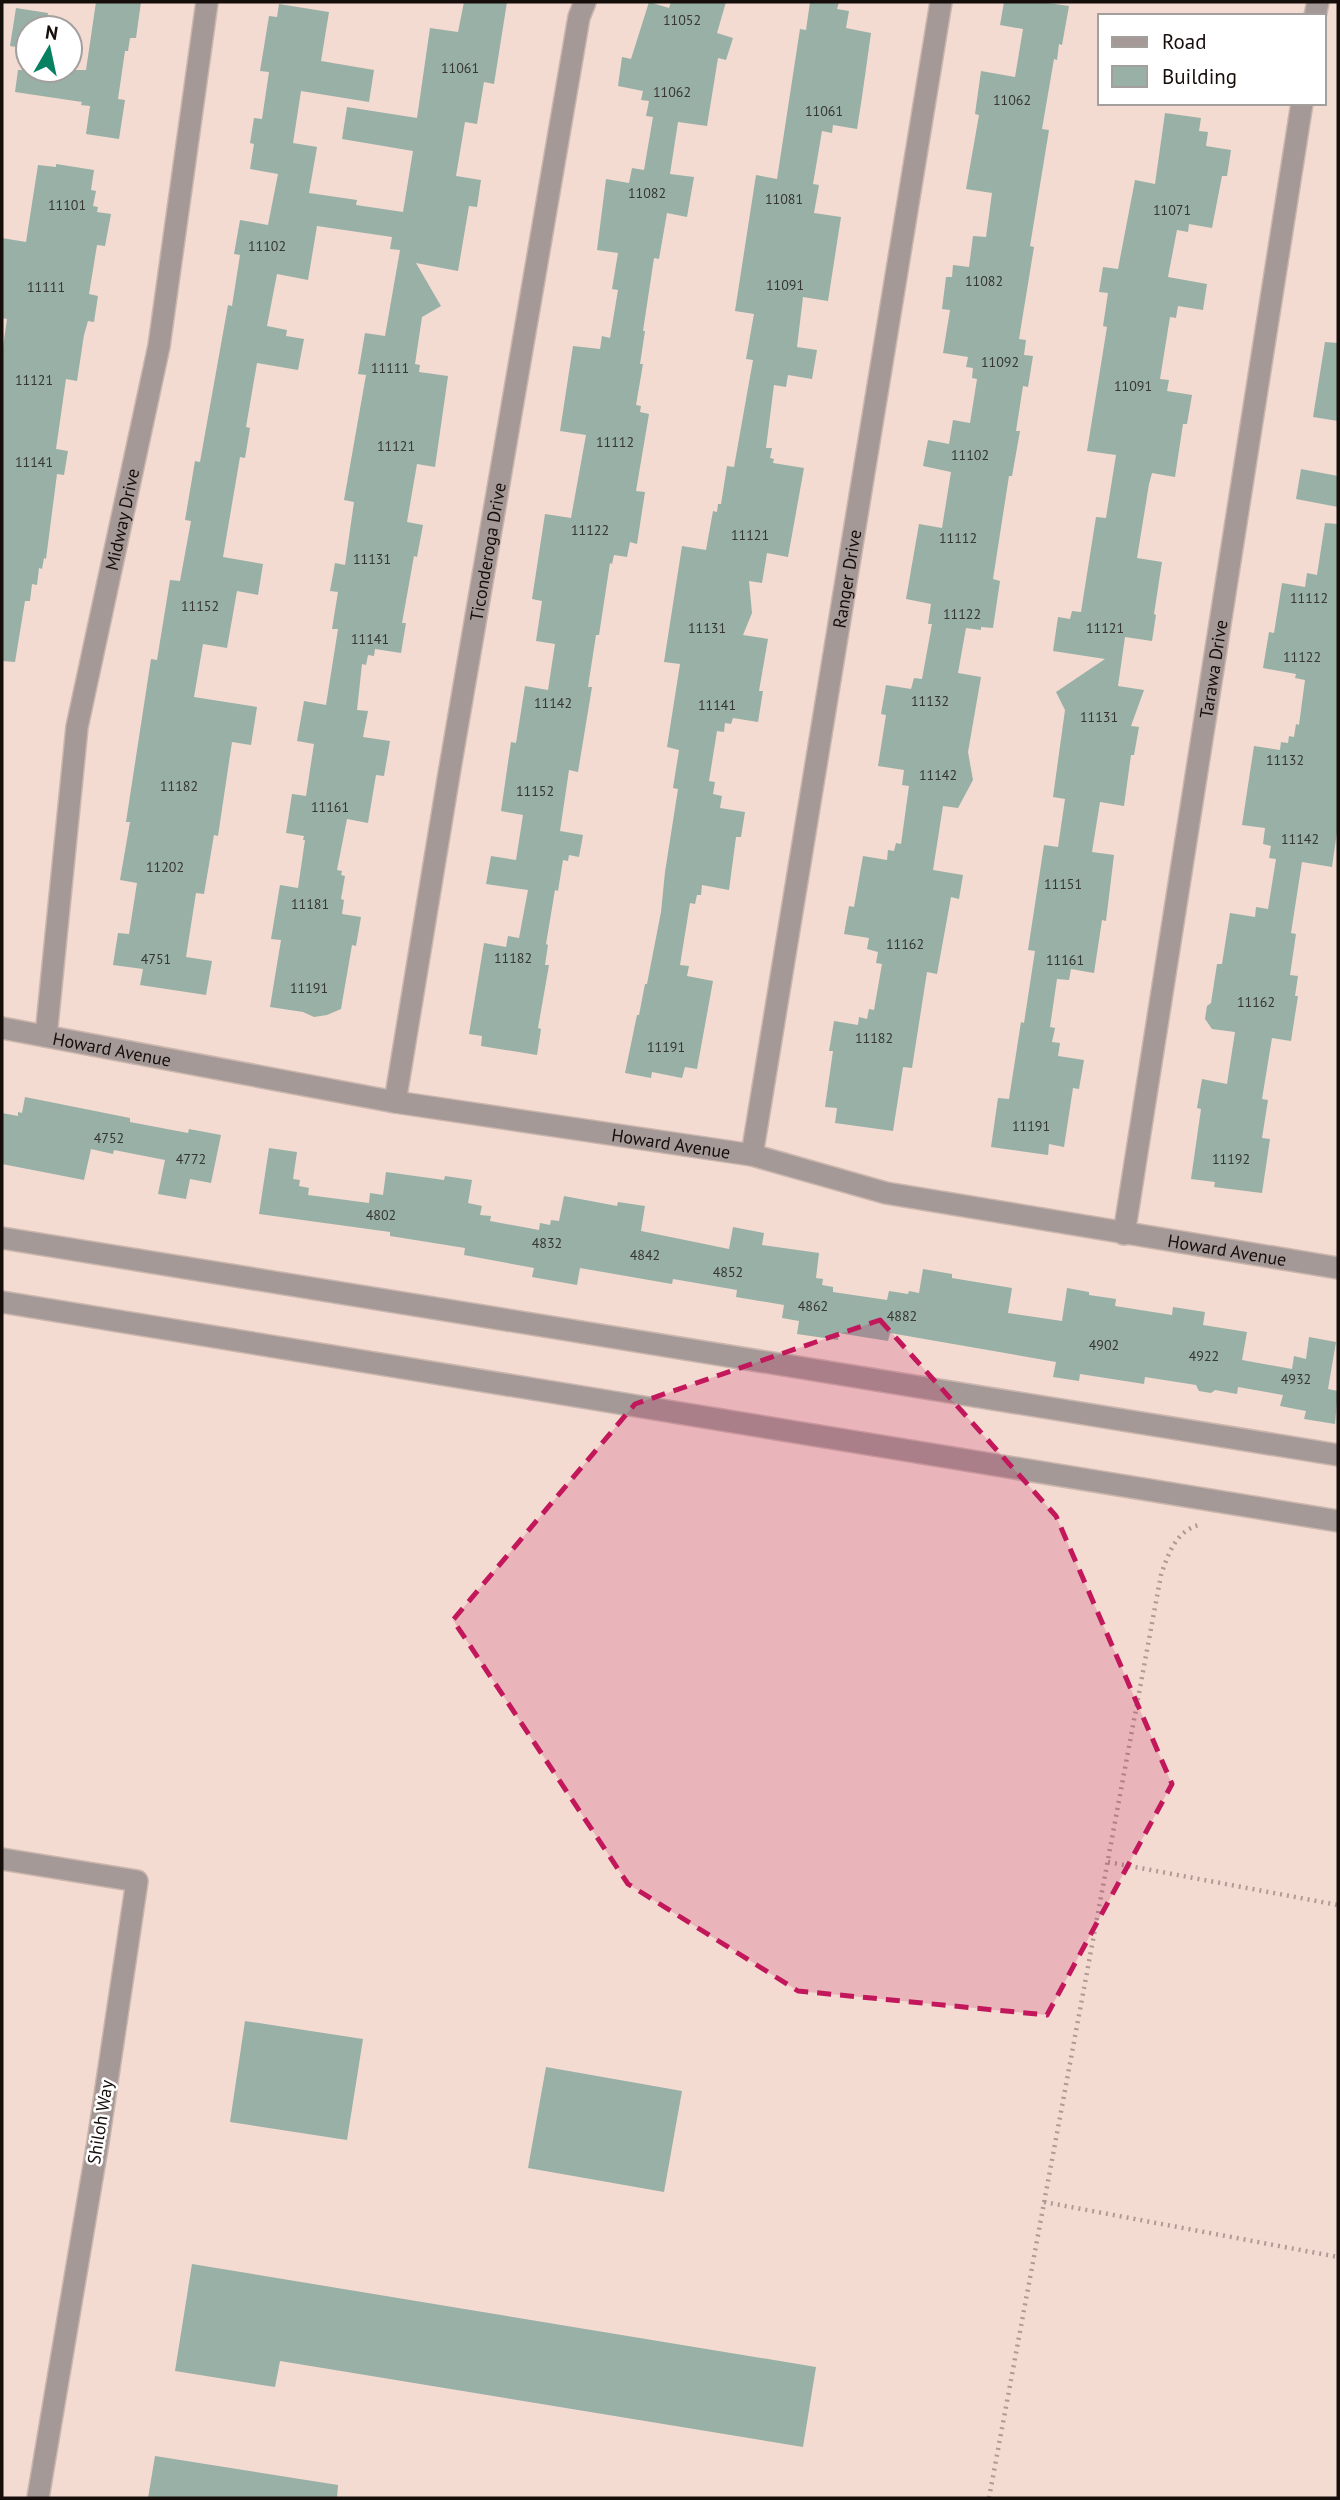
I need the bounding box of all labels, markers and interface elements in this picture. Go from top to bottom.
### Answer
house number: 11052 [663,11,701,29]
north arrow [14,14,84,84]
legend [1098,14,1326,105]
text: N [44,19,60,45]
text: Road [1162,28,1206,55]
house number: 11061 [441,59,479,77]
text: Building [1162,63,1237,90]
house number: 11062 [653,83,691,101]
house number: 11062 [993,91,1031,109]
house number: 11061 [805,102,843,120]
house number: 11082 [628,184,666,202]
house number: 11081 [765,190,803,208]
house number: 11101 [48,196,86,214]
house number: 11071 [1153,201,1191,219]
house number: 11102 [248,237,286,255]
house number: 11082 [965,272,1003,290]
house number: 11091 [766,276,804,294]
house number: 11111 [27,278,65,296]
house number: 11092 [981,353,1019,371]
house number: 11111 [371,359,409,377]
house number: 11121 [15,371,53,389]
house number: 11091 [1114,377,1152,395]
house number: 11112 [596,433,634,451]
house number: 11121 [377,437,415,455]
house number: 11102 [951,446,989,464]
house number: 11141 [15,453,53,471]
street label: Midway Drive [100,466,144,573]
street label: Ticonderoga Drive [464,480,510,623]
house number: 11122 [571,521,609,539]
house number: 11121 [731,526,769,544]
street label: Ranger Drive [827,528,866,630]
house number: 11112 [939,529,977,547]
house number: 11131 [353,550,391,568]
house number: 11112 [1290,589,1328,607]
house number: 11152 [181,597,219,615]
house number: 11122 [943,605,981,623]
street label: Tarawa Drive [1194,618,1232,720]
house number: 11131 [688,619,726,637]
house number: 11121 [1086,619,1124,637]
house number: 11141 [351,630,389,648]
house number: 11122 [1283,648,1321,666]
house number: 11132 [911,692,949,710]
house number: 11142 [534,694,572,712]
house number: 11141 [698,696,736,714]
house number: 11131 [1080,708,1118,726]
house number: 11132 [1266,751,1304,769]
house number: 11142 [919,766,957,784]
house number: 11182 [160,777,198,795]
house number: 11152 [516,782,554,800]
house number: 11161 [311,798,349,816]
house number: 11142 [1281,830,1319,848]
house number: 11202 [146,858,184,876]
house number: 11151 [1044,875,1082,893]
house number: 11181 [291,895,329,913]
house number: 11162 [886,935,924,953]
house number: 11182 [494,949,532,967]
house number: 4751 [141,950,171,968]
house number: 11161 [1046,951,1084,969]
house number: 11191 [290,979,328,997]
house number: 11162 [1237,993,1275,1011]
street label: Howard Avenue [51,1026,173,1071]
house number: 11182 [855,1029,893,1047]
house number: 11191 [647,1038,685,1056]
house number: 11191 [1012,1117,1050,1135]
street label: Howard Avenue [610,1123,732,1163]
house number: 4752 [94,1129,124,1147]
house number: 4772 [176,1150,206,1168]
house number: 11192 [1212,1150,1250,1168]
house number: 4802 [366,1206,396,1224]
street label: Howard Avenue [1166,1228,1288,1271]
house number: 4832 [532,1234,562,1252]
house number: 4842 [630,1246,660,1264]
house number: 4852 [713,1263,743,1281]
house number: 4862 [798,1297,828,1315]
house number: 4882 [887,1307,917,1325]
house number: 4902 [1089,1336,1119,1354]
house number: 4922 [1189,1347,1219,1365]
house number: 4932 [1281,1370,1311,1388]
street label: Shiloh Way [82,2078,118,2166]

